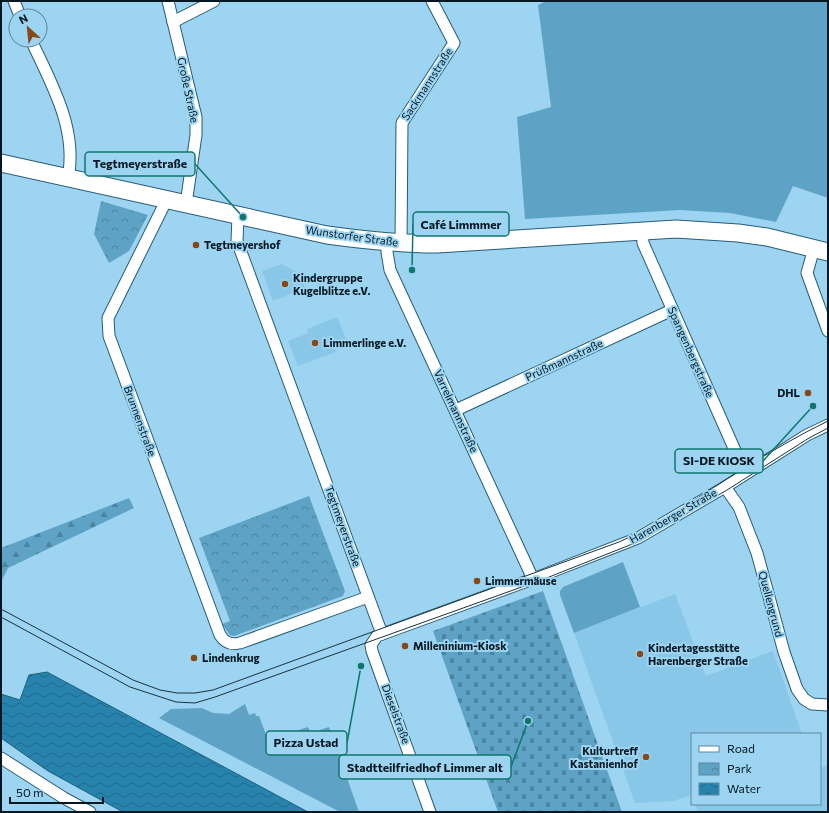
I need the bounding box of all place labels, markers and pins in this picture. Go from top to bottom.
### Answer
callout: Tegtmeyerstraße [85,152,195,176]
callout: Café Limmmer [413,212,509,236]
place label: Tegtmeyershof [204,238,281,251]
marker: Tegtmeyershof [191,240,201,250]
place label: Kindergruppe Kugelblitze e.V. [293,271,370,297]
marker: Kindergruppe Kugelblitze e.V. [280,279,290,289]
place label: Limmerlinge e.V. [323,336,406,349]
marker: Limmerlinge e.V. [310,338,320,348]
place label: DHL [777,386,801,399]
marker: DHL [803,388,813,398]
callout: SI-DE KIOSK [675,449,763,473]
place label: Limmermäuse [485,574,557,587]
marker: Limmermäuse [472,576,482,586]
place label: Milleninium-Kiosk [413,639,507,652]
marker: Milleninium-Kiosk [400,641,410,651]
place label: Kindertagesstätte Harenberger Straße [648,641,748,667]
marker: Kindertagesstätte Harenberger Straße [635,649,645,659]
place label: Lindenkrug [202,651,260,664]
marker: Lindenkrug [189,653,199,663]
callout: Pizza Ustad [266,731,347,755]
place label: Kulturtreff Kastanienhof [570,744,638,770]
marker: Kulturtreff Kastanienhof [641,752,651,762]
callout: Stadtteilfriedhof Limmer alt [339,755,511,779]

